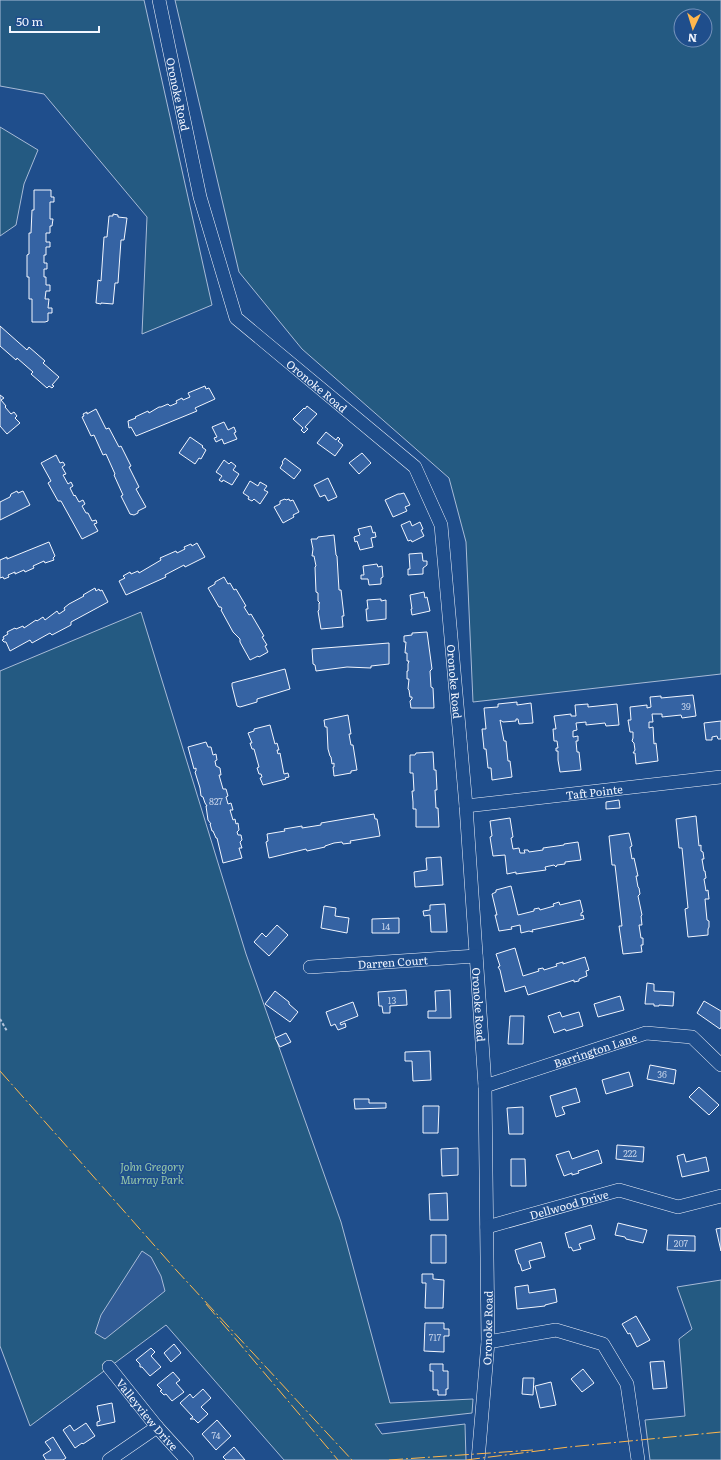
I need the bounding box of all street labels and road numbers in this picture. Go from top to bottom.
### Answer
street label: Oronoke Road [163,56,194,132]
street label: Oronoke Road [283,356,351,416]
street label: Oronoke Road [444,644,466,720]
street label: Taft Pointe [565,780,624,803]
street label: Darren Court [357,951,429,972]
street label: Oronoke Road [469,967,490,1043]
street label: Barrington Lane [552,1028,639,1071]
street label: Dellwood Drive [528,1185,610,1223]
street label: Oronoke Road [478,1290,496,1365]
street label: Valleyview Drive [113,1375,182,1454]

